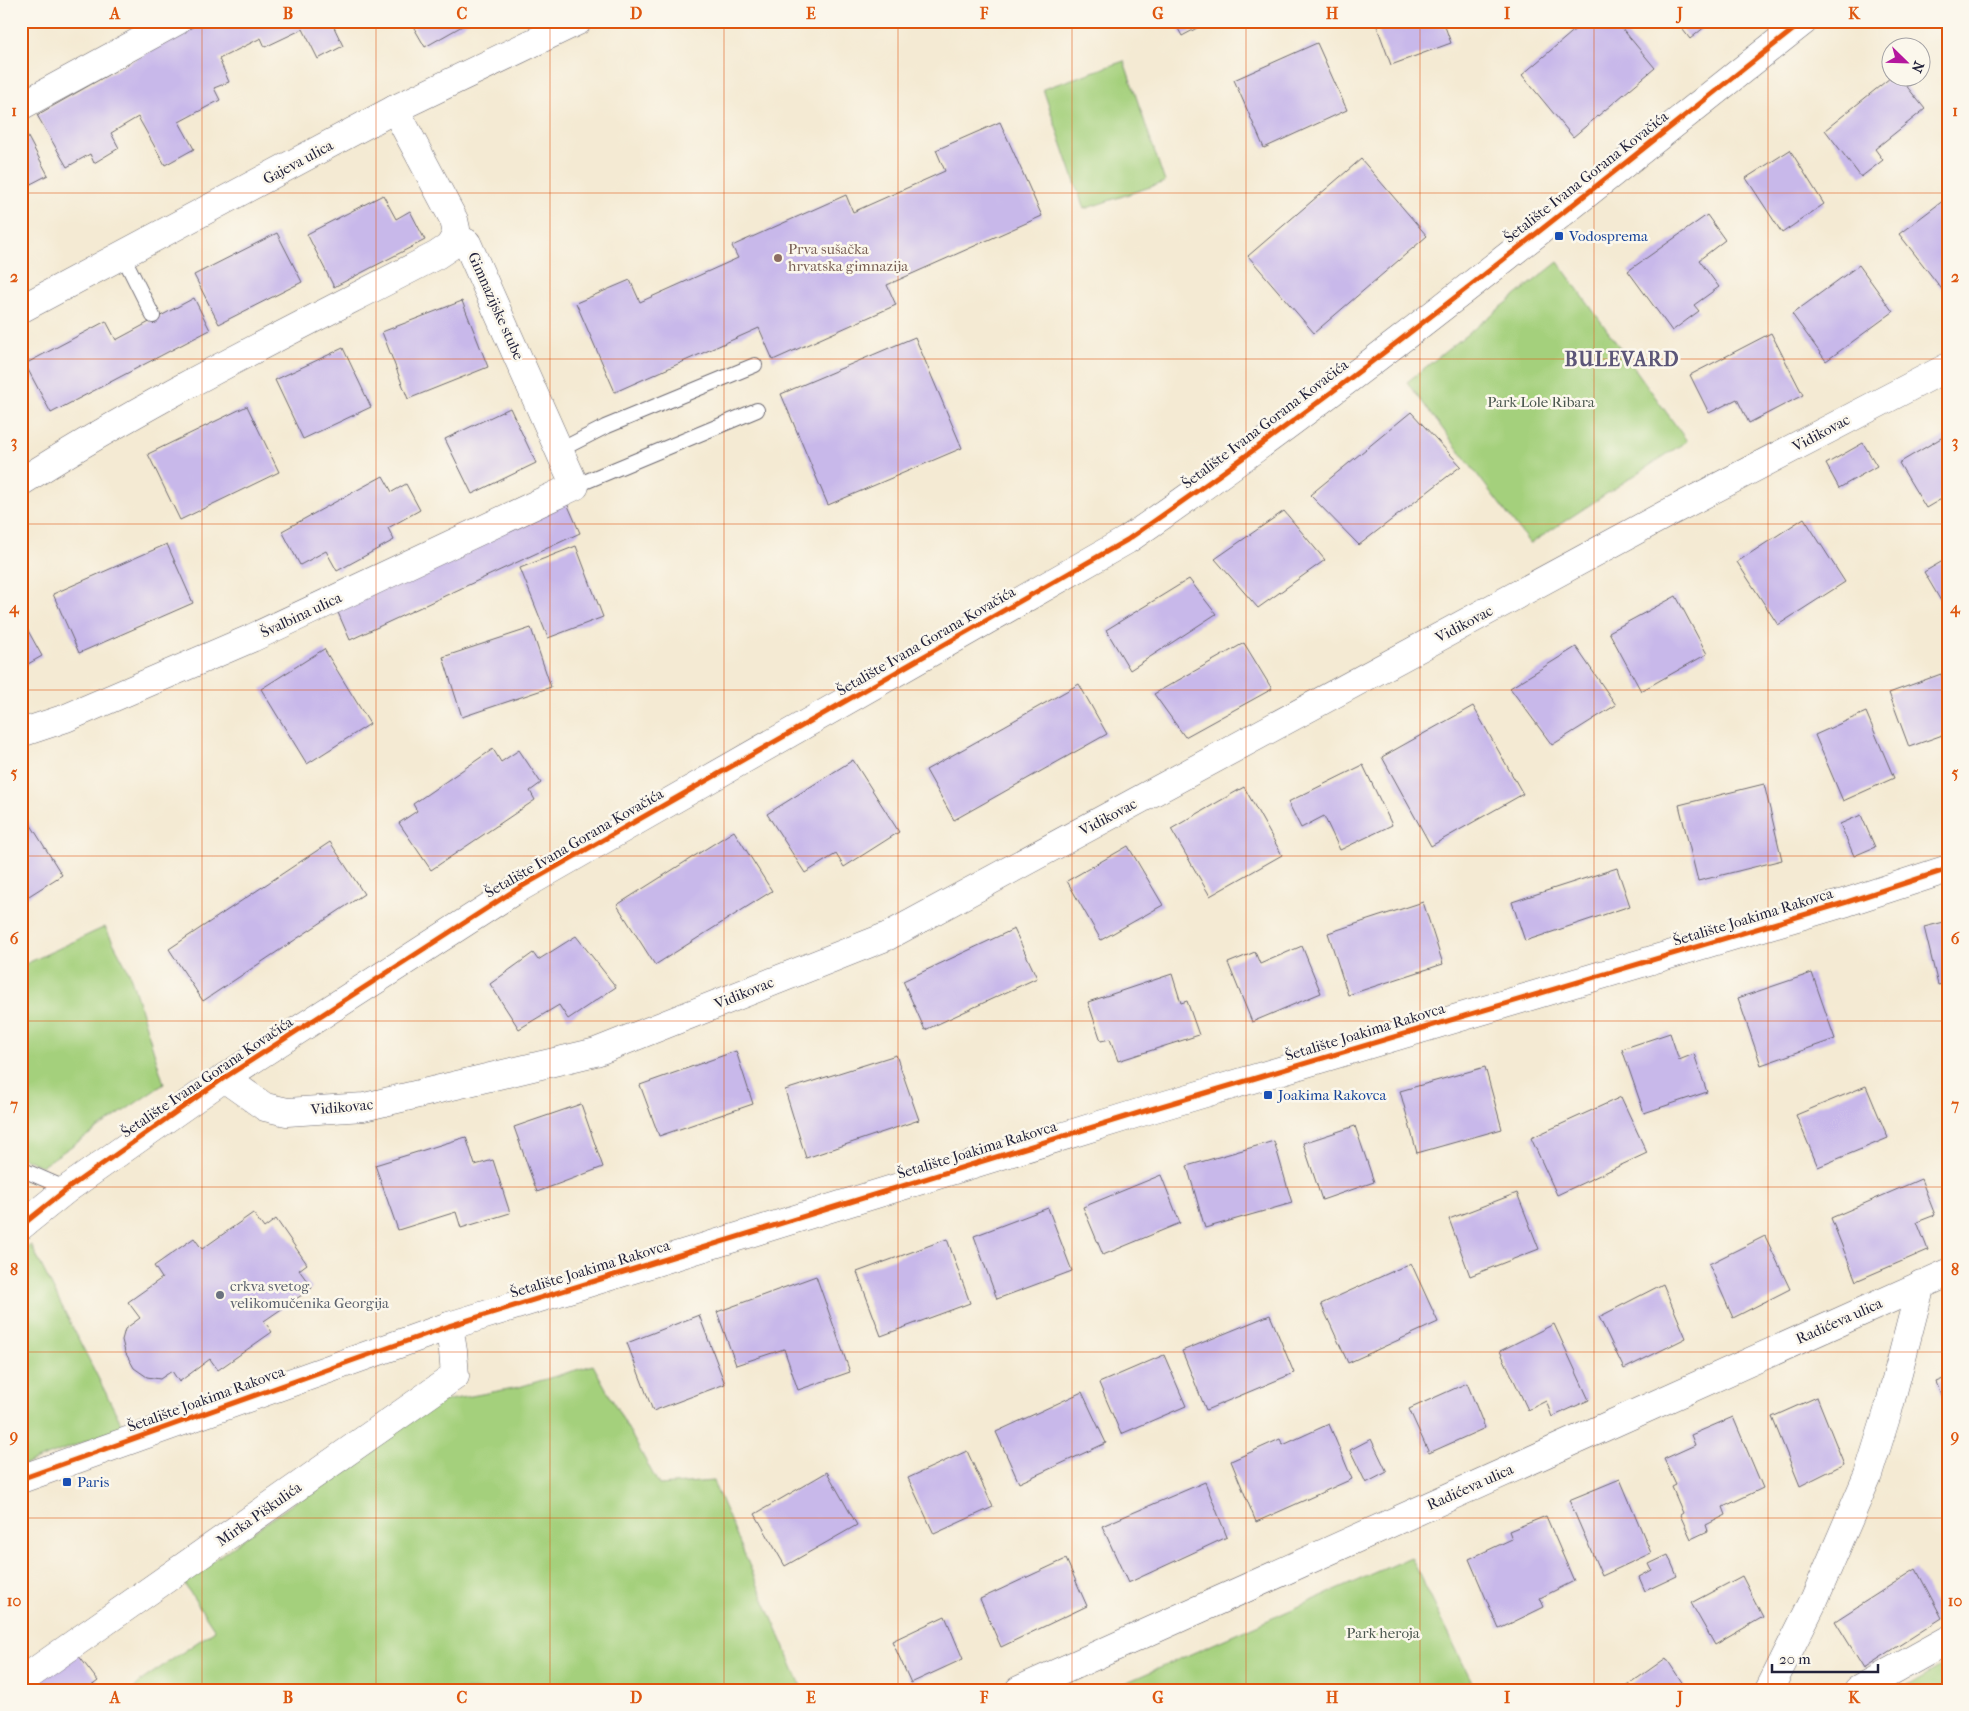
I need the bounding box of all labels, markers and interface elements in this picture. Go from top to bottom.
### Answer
text: A [109,4,121,23]
text: B [283,4,293,23]
text: C [457,4,468,23]
text: D [630,4,642,23]
text: E [806,4,816,23]
text: F [979,4,989,23]
text: G [1152,4,1164,23]
text: H [1326,4,1339,23]
text: I [1504,4,1511,23]
text: J [1675,4,1683,24]
text: K [1848,4,1861,23]
north arrow [1882,38,1932,88]
text: N [1907,59,1927,75]
text: 1 [11,101,17,120]
text: 1 [1952,101,1958,120]
street label: Šetalište Ivana Gorana Kovačića [1500,107,1672,247]
street label: Gajeva ulica [260,136,337,188]
place label: Vodosprema [1568,227,1649,245]
marker: Vodosprema [1553,230,1565,242]
place label: Prva sušačka hrvatska gimnazija [788,240,909,275]
street label: Gimnazijske stube [464,249,528,363]
marker: Prva sušačka hrvatska gimnazija [772,252,784,264]
text: 2 [10,267,18,286]
text: 2 [1951,267,1959,286]
district label: BULEVARD [1564,348,1680,371]
street label: Šetalište Ivana Gorana Kovačića [1178,355,1352,492]
park label: Park Lole Ribara [1487,393,1596,411]
street label: Vidikovac [1788,410,1853,456]
text: 3 [11,432,17,452]
text: 3 [1952,432,1958,452]
street label: Šetalište Ivana Gorana Kovačića [833,582,1019,700]
street label: Švalbina ulica [258,588,345,642]
text: 4 [8,598,20,618]
text: 4 [1949,598,1961,618]
street label: Vidikovac [1431,601,1496,647]
text: 5 [11,763,18,782]
text: 5 [1952,763,1959,782]
street label: Šetalište Ivana Gorana Kovačića [481,784,667,902]
street label: Vidikovac [1075,794,1140,840]
street label: Šetalište Joakima Rakovca [1671,884,1836,950]
text: 6 [10,929,19,948]
text: 6 [1951,929,1960,948]
street label: Vidikovac [711,973,777,1013]
street label: Šetalište Joakima Rakovca [1283,999,1448,1065]
street label: Šetalište Ivana Gorana Kovačića [118,1012,297,1141]
place label: Joakima Rakovca [1277,1086,1387,1104]
marker: Joakima Rakovca [1262,1089,1274,1101]
text: 7 [9,1095,18,1114]
street label: Vidikovac [309,1095,374,1119]
text: 7 [1950,1095,1959,1114]
street label: Šetalište Joakima Rakovca [895,1117,1060,1183]
street label: Šetalište Joakima Rakovca [508,1236,673,1302]
text: 8 [10,1260,18,1279]
text: 8 [1951,1260,1959,1279]
place label: crkva svetog velikomučenika Georgija [230,1277,390,1312]
marker: crkva svetog velikomučenika Georgija [214,1289,226,1301]
street label: Radićeva ulica [1793,1294,1886,1348]
street label: Šetalište Joakima Rakovca [125,1362,288,1436]
text: 9 [9,1426,18,1446]
text: 9 [1950,1426,1959,1446]
street label: Radićeva ulica [1424,1460,1517,1514]
place label: Paris [77,1473,110,1491]
marker: Paris [61,1476,73,1488]
street label: Mirka Piškulića [213,1477,306,1550]
text: 10 [7,1591,21,1610]
text: 10 [1948,1591,1962,1610]
park label: Park heroja [1346,1624,1421,1642]
scale bar [1772,1641,1878,1673]
text: 20 m [1779,1650,1811,1668]
text: A [109,1688,121,1707]
text: B [283,1688,293,1707]
text: C [457,1688,468,1707]
text: D [630,1688,642,1707]
text: E [806,1688,816,1707]
text: F [979,1688,989,1707]
text: G [1152,1688,1164,1707]
text: H [1326,1688,1339,1707]
text: I [1504,1688,1511,1707]
text: J [1675,1688,1683,1708]
text: K [1848,1688,1861,1707]

